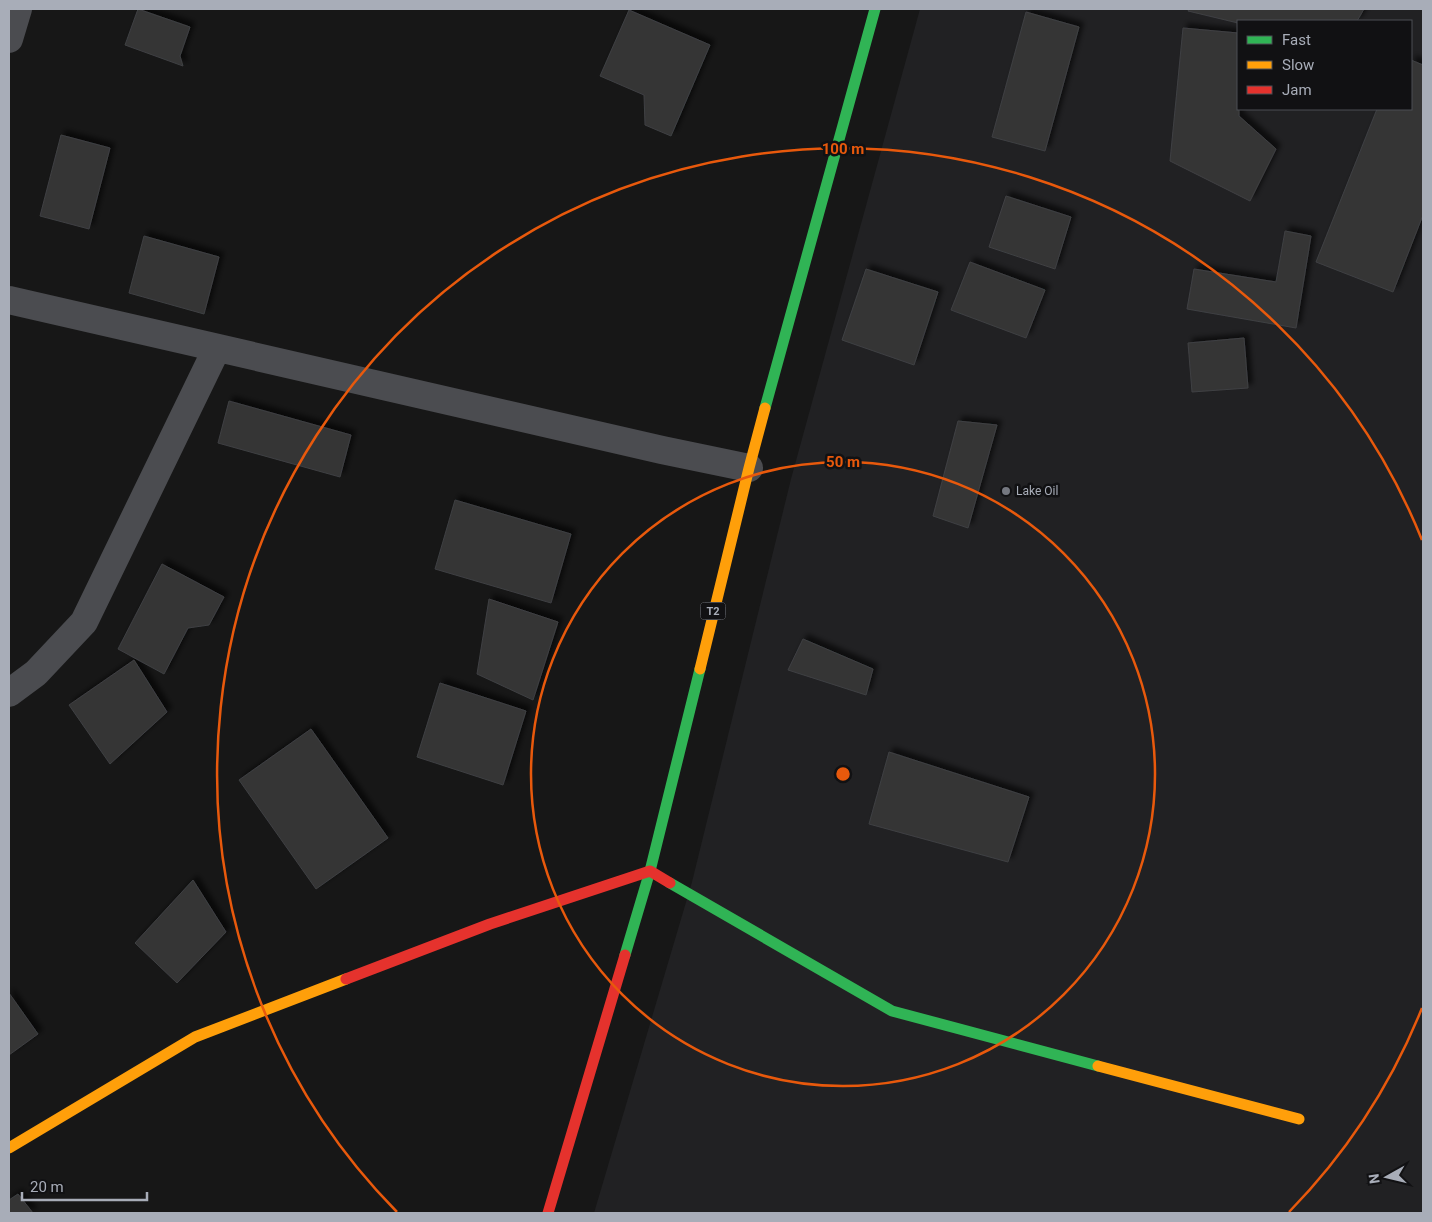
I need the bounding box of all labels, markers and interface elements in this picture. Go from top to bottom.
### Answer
legend [1237,20,1412,110]
text: Fast [1282,31,1311,49]
text: Slow [1282,56,1314,74]
text: Jam [1282,81,1312,99]
text: 100 m [822,140,864,158]
text: 50 m [826,453,860,471]
place label: Lake Oil [1016,484,1058,498]
marker: Lake Oil [1000,485,1012,497]
road number: T2 [700,602,726,620]
centre of rings [834,765,852,783]
north arrow [1362,1152,1412,1202]
scale bar [22,1170,148,1202]
text: N [1366,1173,1383,1185]
text: 20 m [30,1178,64,1196]

